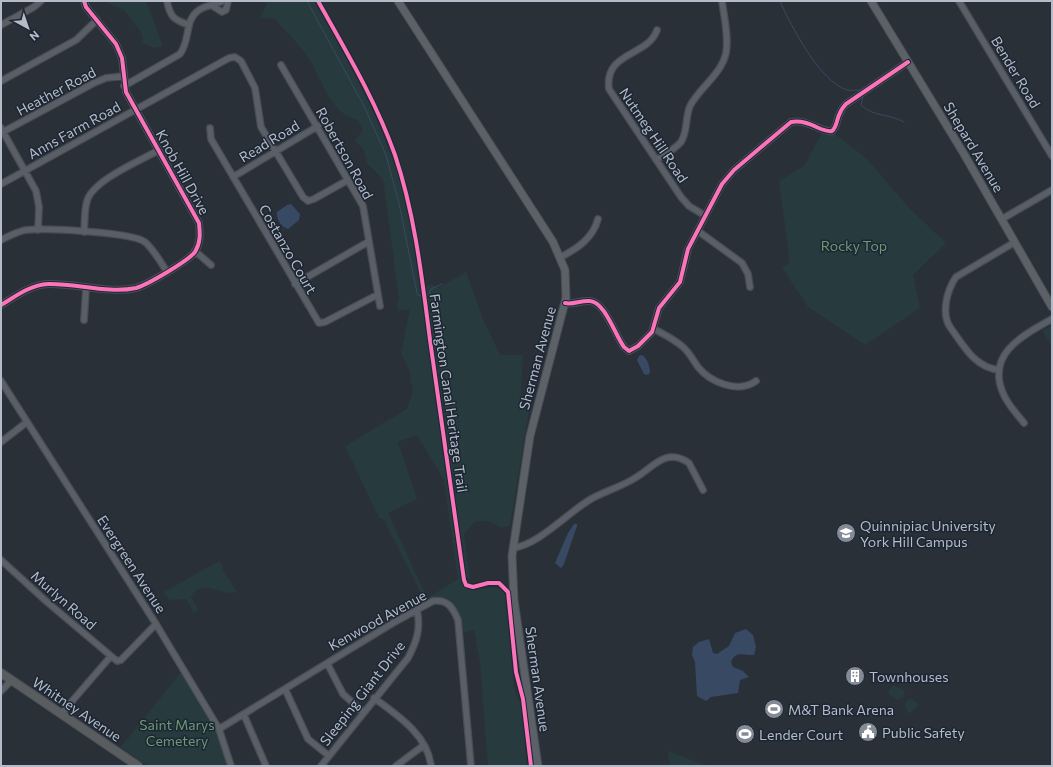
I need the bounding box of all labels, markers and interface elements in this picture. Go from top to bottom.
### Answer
north arrow [8,8,48,48]
text: N [27,28,42,44]
street label: Bender Road [988,33,1044,111]
street label: Heather Road [13,63,99,119]
street label: Nutmeg Hill Road [616,84,692,186]
street label: Anns Farm Road [25,98,123,162]
street label: Shepard Avenue [940,99,1008,195]
street label: Robertson Road [313,104,377,202]
street label: Read Road [236,116,302,166]
street label: Knob Hill Drive [153,127,213,217]
street label: Costanzo Court [256,201,321,297]
park label: Rocky Top [821,237,887,254]
street label: Farmington Canal Heritage Trail [427,292,471,494]
street label: Sherman Avenue [515,305,559,411]
street label: Evergreen Avenue [94,512,170,616]
place label: Quinnipiac University York Hill Campus [860,517,996,550]
school or university icon: Quinnipiac University York Hill Campus [835,522,857,544]
street label: Murlyn Road [28,567,100,633]
street label: Kenwood Avenue [325,586,429,654]
street label: Sherman Avenue [522,625,554,733]
street label: Sleeping Giant Drive [316,637,408,749]
building icon: Townhouses [844,665,866,687]
place label: Townhouses [869,668,949,685]
street label: Whitney Avenue [29,673,125,745]
sports icon: M&T Bank Arena [763,698,785,720]
place label: M&T Bank Arena [788,701,894,718]
park label: Saint Marys Cemetery [139,716,215,749]
public building icon: Public Safety [857,721,879,743]
sports icon: Lender Court [734,723,756,745]
place label: Public Safety [882,724,965,741]
place label: Lender Court [759,726,844,743]

